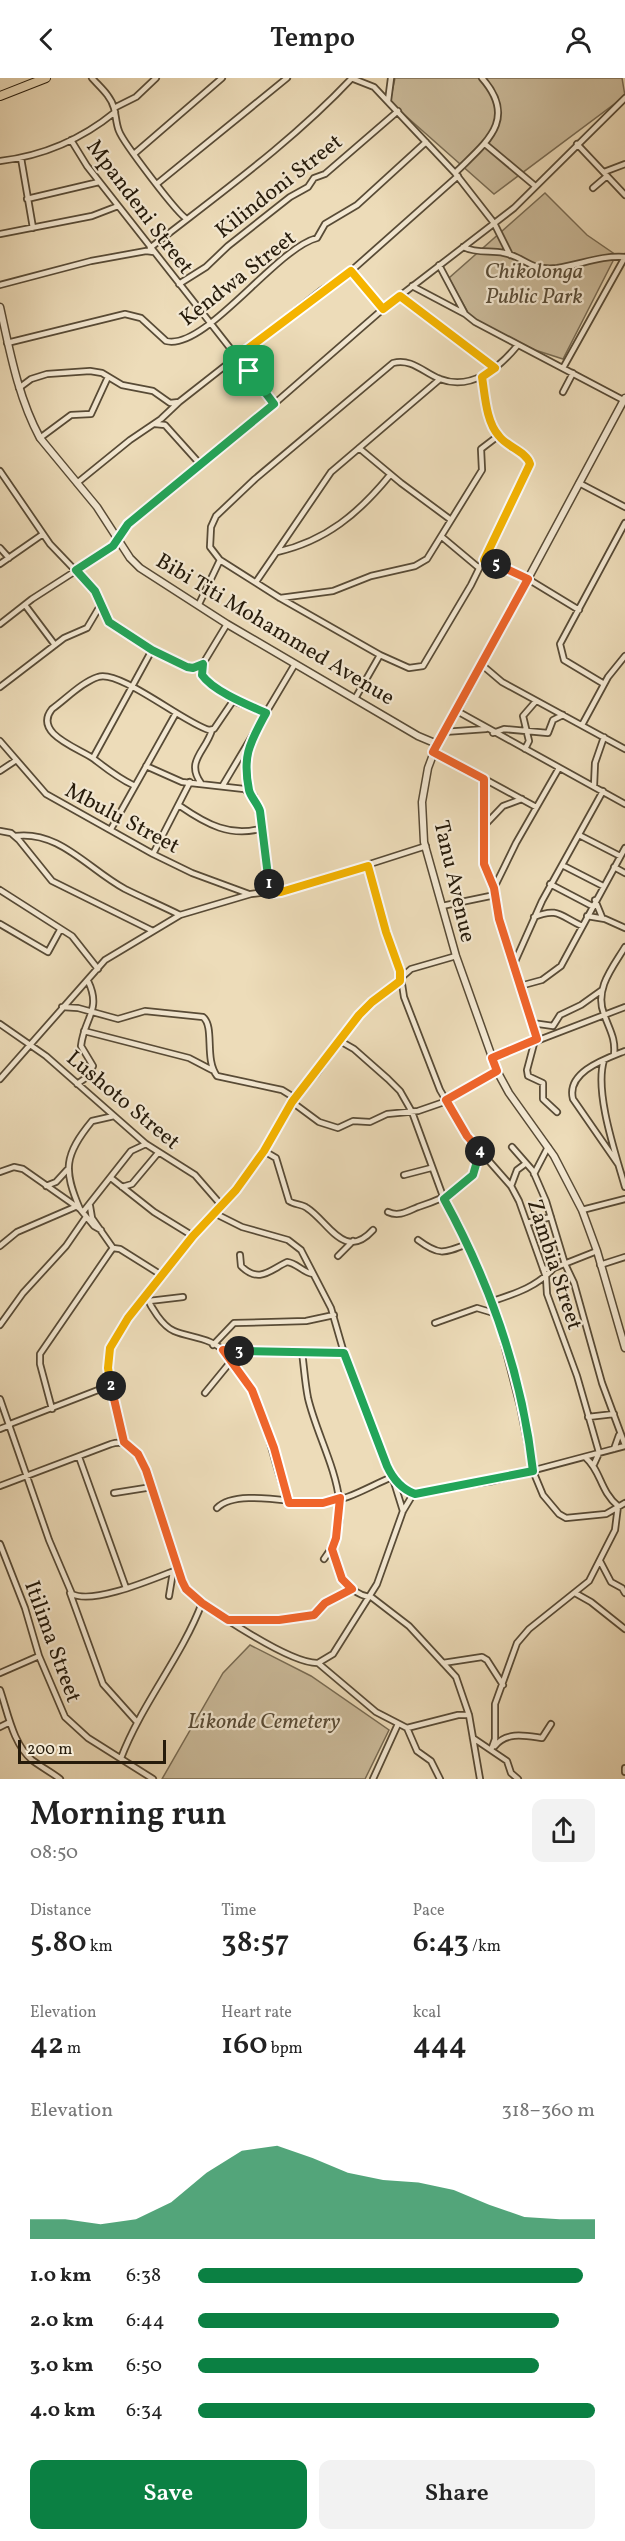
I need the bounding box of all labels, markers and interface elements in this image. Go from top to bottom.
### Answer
text: Tempo [270,20,355,58]
icon: back [30,23,63,56]
icon: person [562,23,595,56]
street label: Kilindoni Street [209,127,350,247]
street label: Mpandeni Street [78,134,200,282]
street label: Kendwa Street [174,223,303,334]
park label: Chikolonga Public Park [485,257,583,313]
pin [223,345,274,396]
icon: arrive [232,354,265,387]
street label: Bibi Titi Mohammed Avenue [149,546,400,714]
pin: 5 [481,549,511,579]
text: 5 [492,553,500,575]
street label: Mbulu Street [59,776,185,863]
street label: Tanu Avenue [424,817,483,946]
pin: 1 [254,869,284,899]
text: 1 [266,873,272,895]
street label: Lushoto Street [59,1044,186,1158]
pin: 4 [465,1136,495,1166]
text: 4 [475,1140,485,1162]
street label: Zambia Street [518,1195,589,1334]
pin: 3 [224,1336,254,1366]
text: 3 [235,1340,243,1362]
pin: 2 [96,1371,126,1401]
text: 2 [107,1375,115,1397]
street label: Itilima Street [15,1576,88,1707]
park label: Likonde Cemetery [188,1707,340,1738]
scale bar [18,1737,166,1764]
text: 200 m [27,1739,72,1761]
text: Morning run [30,1793,227,1839]
button: share [532,1799,595,1862]
text: 08:50 [30,1839,78,1867]
text: Distance [30,1900,91,1922]
text: Time [221,1900,256,1922]
text: Pace [413,1900,445,1922]
text: 5.80 [30,1922,87,1964]
text: 38:57 [221,1922,289,1964]
text: 6:43 [413,1922,469,1964]
text: km [87,1936,113,1958]
text: /km [469,1936,501,1958]
text: Elevation [30,2002,97,2024]
text: Heart rate [221,2002,292,2024]
text: kcal [413,2002,441,2024]
text: 42 [30,2024,64,2066]
text: 160 [221,2024,267,2066]
text: 444 [413,2024,467,2066]
text: m [64,2038,81,2060]
text: bpm [267,2038,303,2060]
text: Elevation [30,2097,113,2125]
text: 318–360 m [501,2097,595,2125]
text: 1.0 km [30,2262,92,2290]
text: 6:38 [126,2262,161,2290]
text: 2.0 km [30,2307,94,2335]
text: 6:44 [126,2307,165,2335]
text: 3.0 km [30,2352,94,2380]
text: 6:50 [126,2352,162,2380]
text: 4.0 km [30,2397,96,2425]
text: 6:34 [126,2397,163,2425]
button: Save [30,2460,307,2529]
button: Share [319,2460,595,2529]

